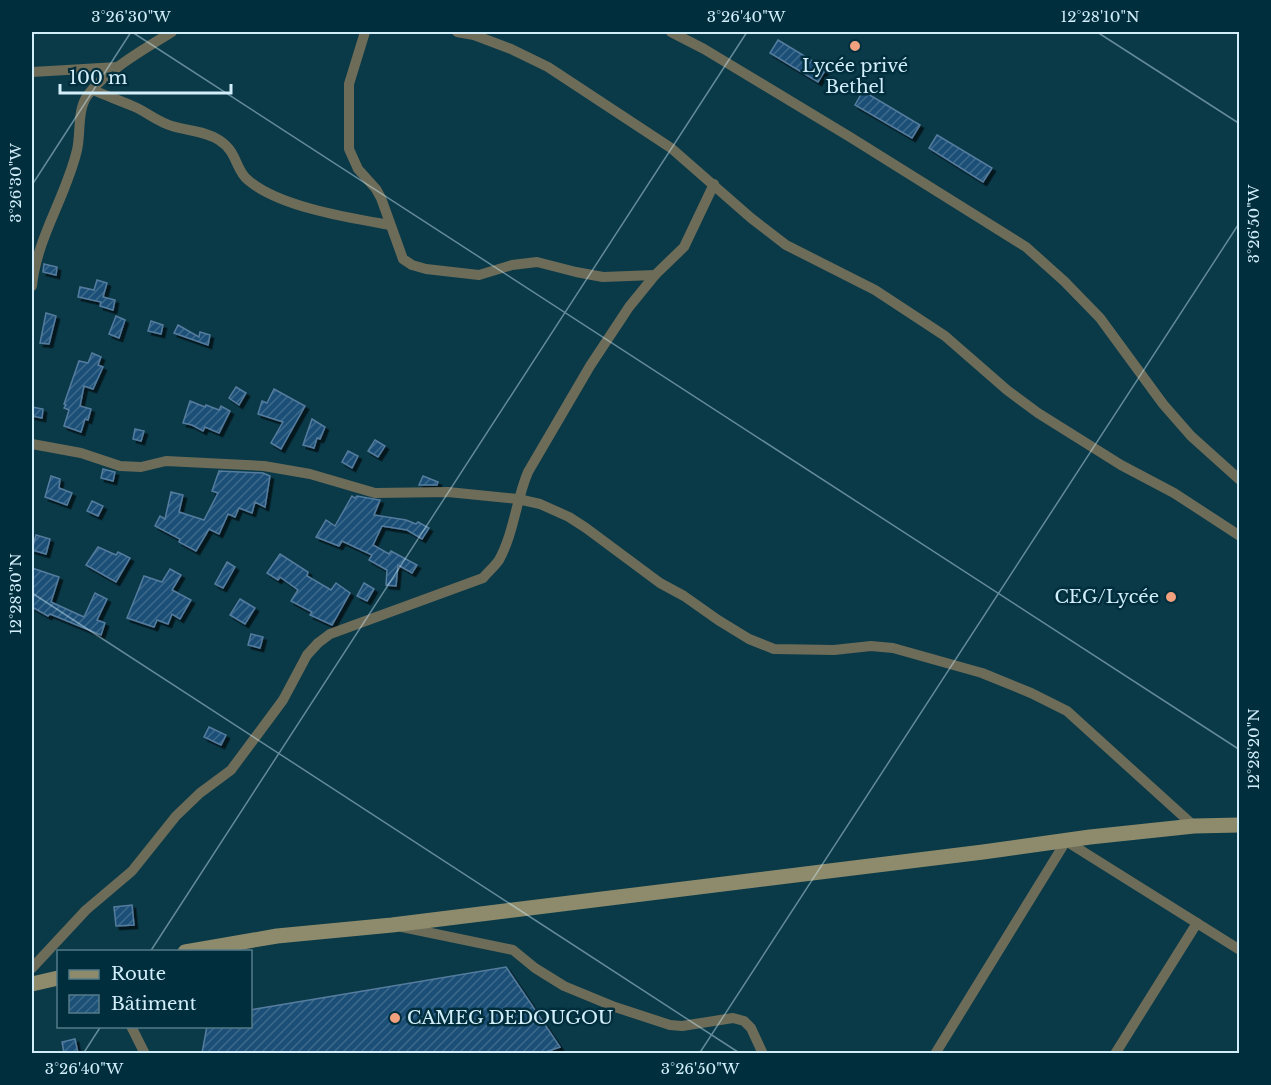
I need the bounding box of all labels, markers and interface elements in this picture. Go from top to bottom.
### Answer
text: 3°26'30"W [91,7,171,26]
text: 3°26'40"W [707,7,786,26]
text: 12°28'10"N [1060,7,1140,26]
marker: Lycée privé Bethel [848,39,862,53]
place label: Lycée privé Bethel [802,55,908,98]
scale bar [60,57,231,95]
text: 100 m [69,67,127,89]
text: 3°26'30"W [6,143,25,223]
text: 3°26'50"W [1244,184,1263,263]
text: 12°28'30"N [6,553,25,635]
place label: CEG/Lycée [1054,586,1159,608]
marker: CEG/Lycée [1164,590,1178,604]
text: 12°28'20"N [1244,708,1263,790]
legend [57,950,252,1028]
text: Route [111,963,166,985]
text: Bâtiment [111,993,197,1015]
place label: CAMEG DEDOUGOU [407,1007,613,1029]
marker: CAMEG DEDOUGOU [388,1011,402,1025]
text: 3°26'40"W [45,1059,124,1078]
text: 3°26'50"W [661,1059,740,1078]

